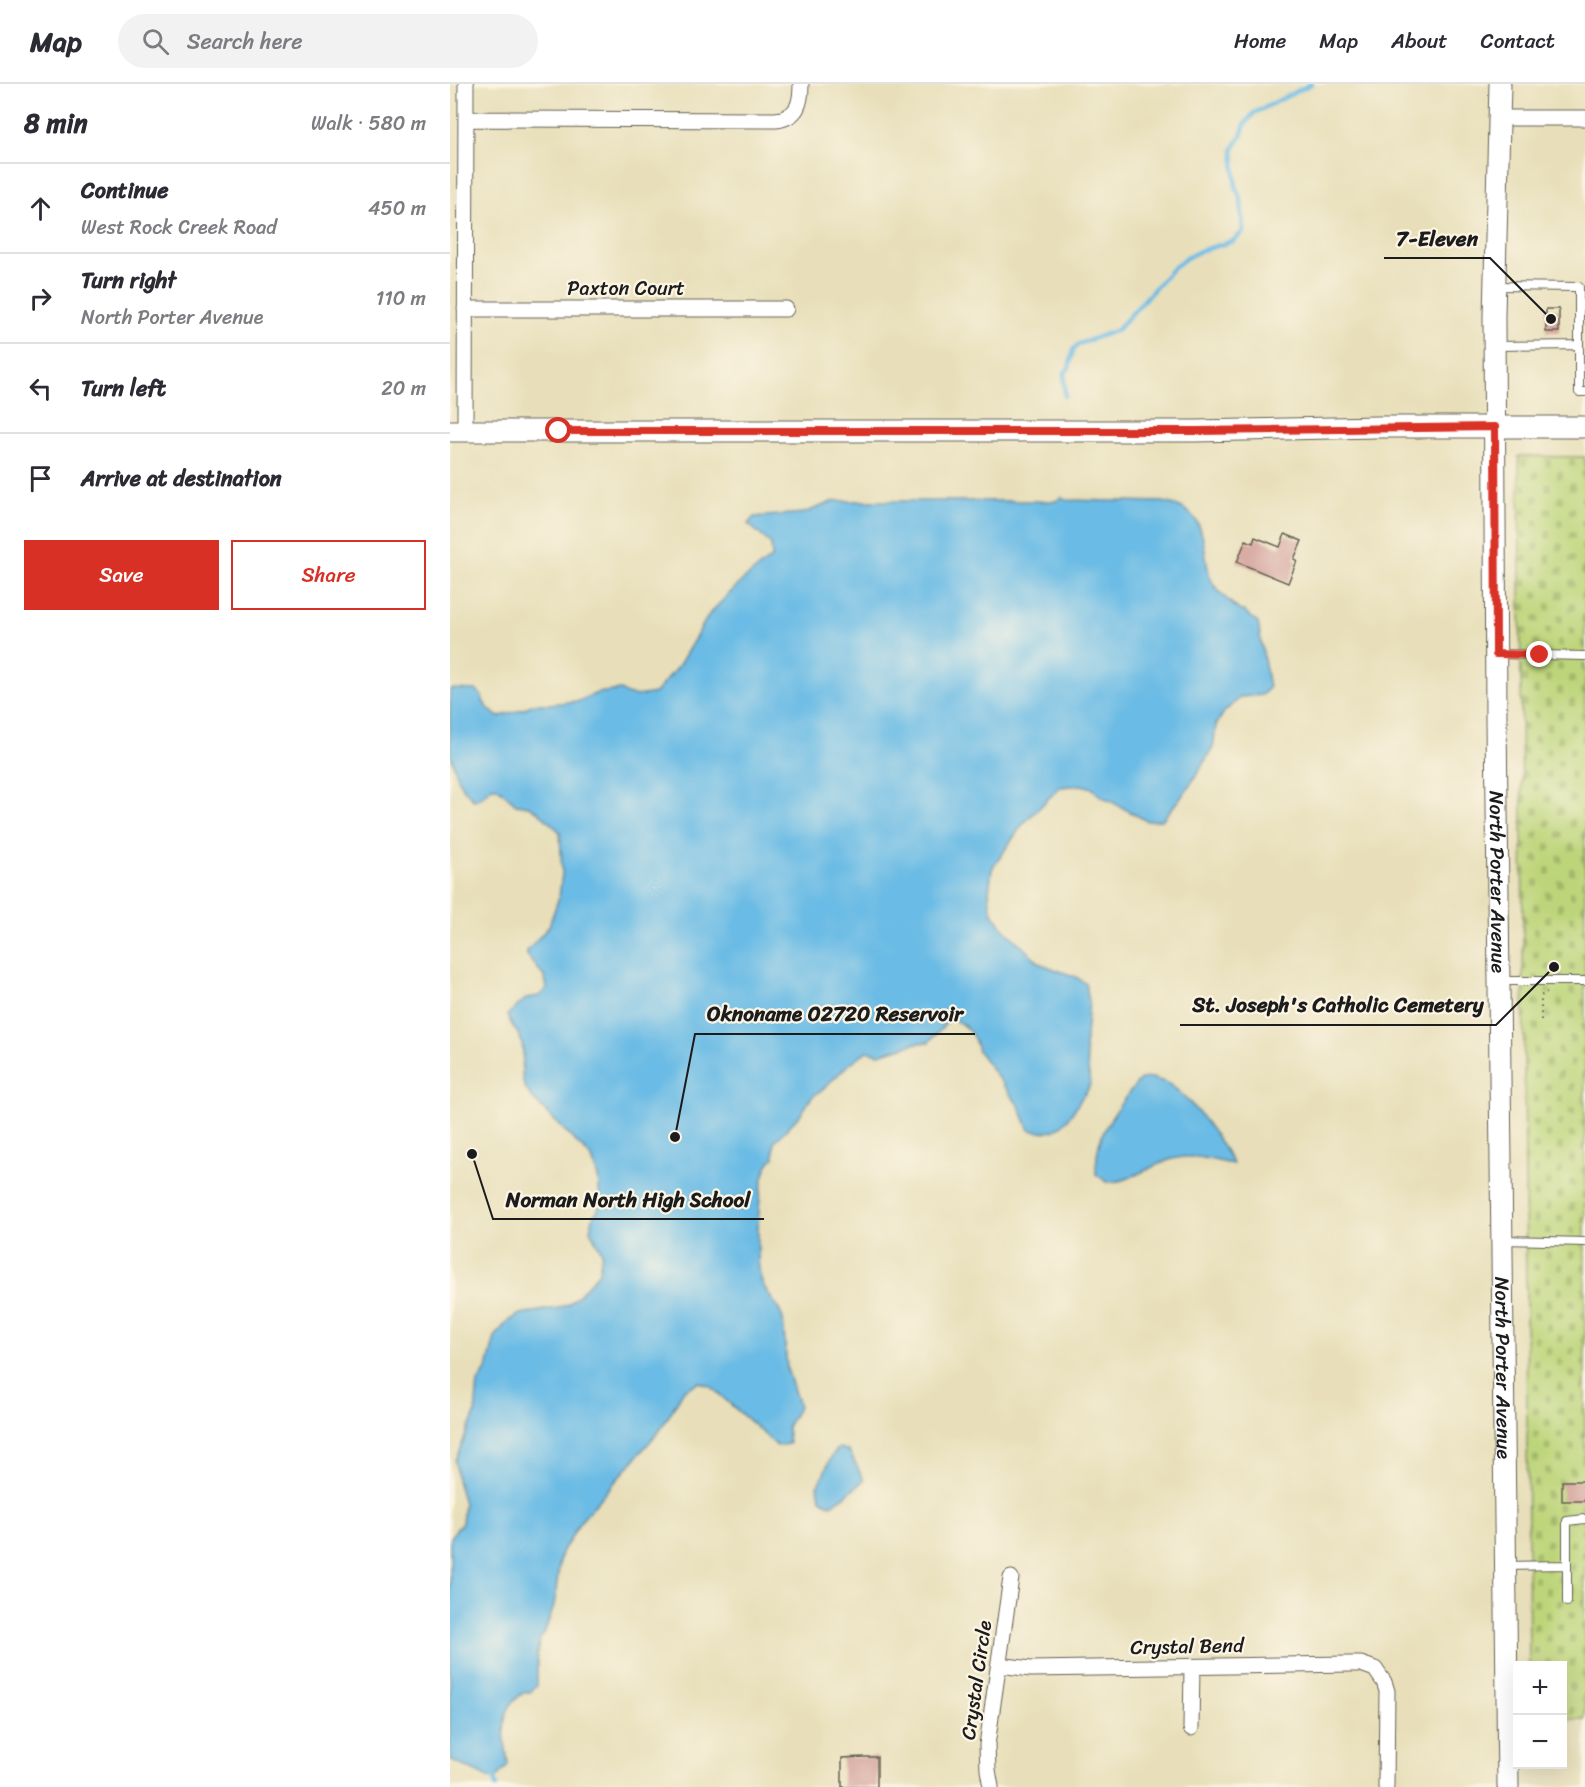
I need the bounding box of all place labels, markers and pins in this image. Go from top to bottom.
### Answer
callout: 7-Eleven [1384,219,1490,258]
callout: St. Joseph's Catholic Cemetery [1180,986,1496,1025]
callout: Oknoname 02720 Reservoir [695,995,975,1034]
callout: Norman North High School [493,1180,764,1219]

